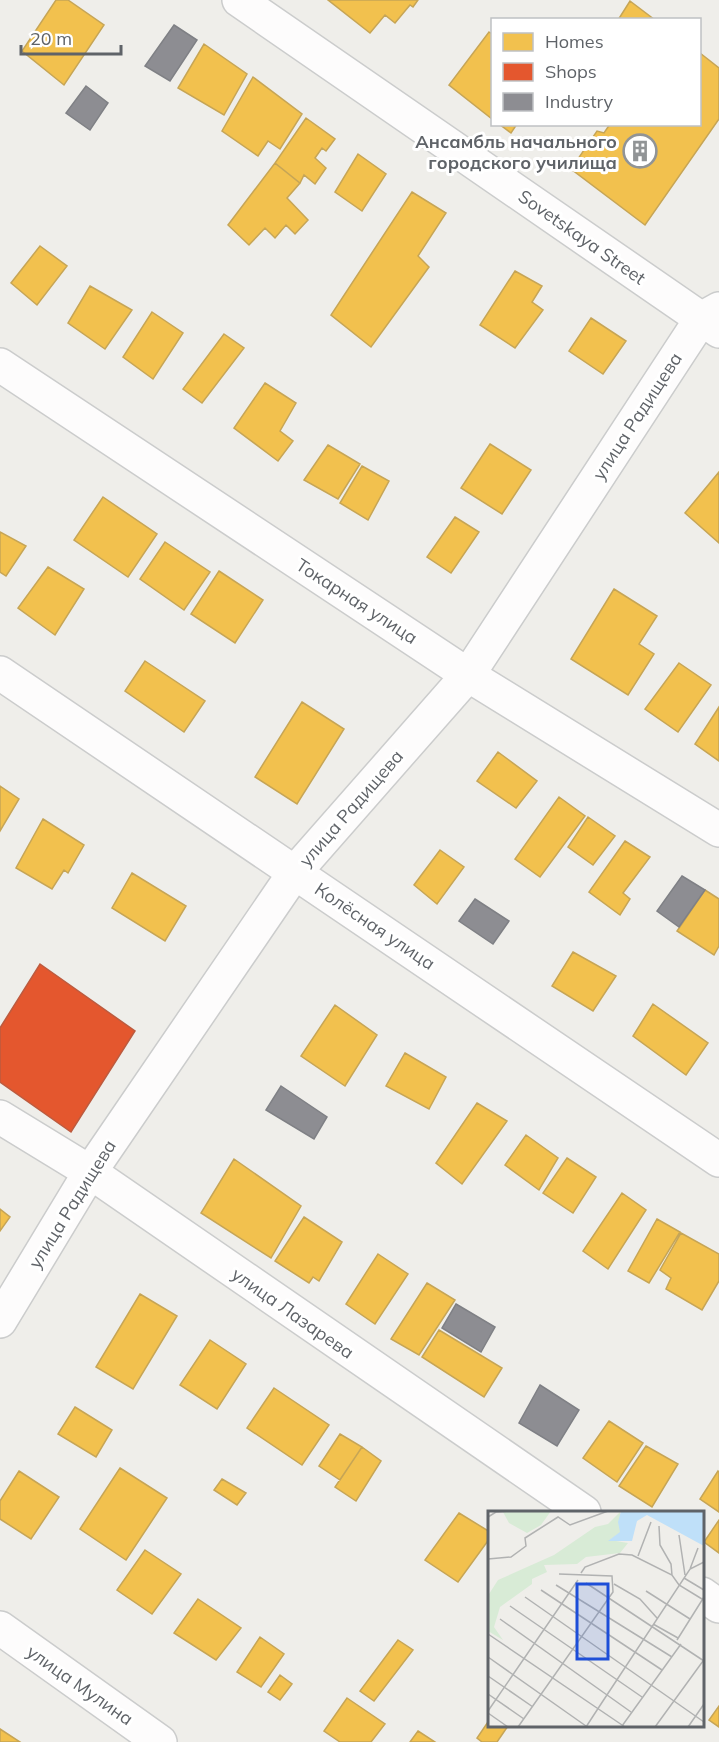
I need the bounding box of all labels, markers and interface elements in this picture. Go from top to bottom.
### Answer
scale bar [21,18,122,56]
legend [491,18,701,126]
text: 20 m [30,27,72,50]
text: Homes [545,30,604,53]
text: Shops [545,60,597,83]
text: Industry [545,90,614,113]
place label: Ансамбль начального городского училища [415,130,617,174]
building icon: Ансамбль начального городского училища [622,133,658,169]
street label: Sovetskaya Street [514,184,650,290]
street label: улица Радищева [587,348,687,484]
street label: Токарная улица [292,553,422,649]
street label: улица Радищева [294,745,408,871]
street label: Колёсная улица [310,877,440,975]
street label: улица Радищева [23,1135,121,1273]
street label: улица Лазарева [227,1262,359,1364]
inset map [488,1511,704,1727]
street label: улица Мулина [22,1640,138,1730]

